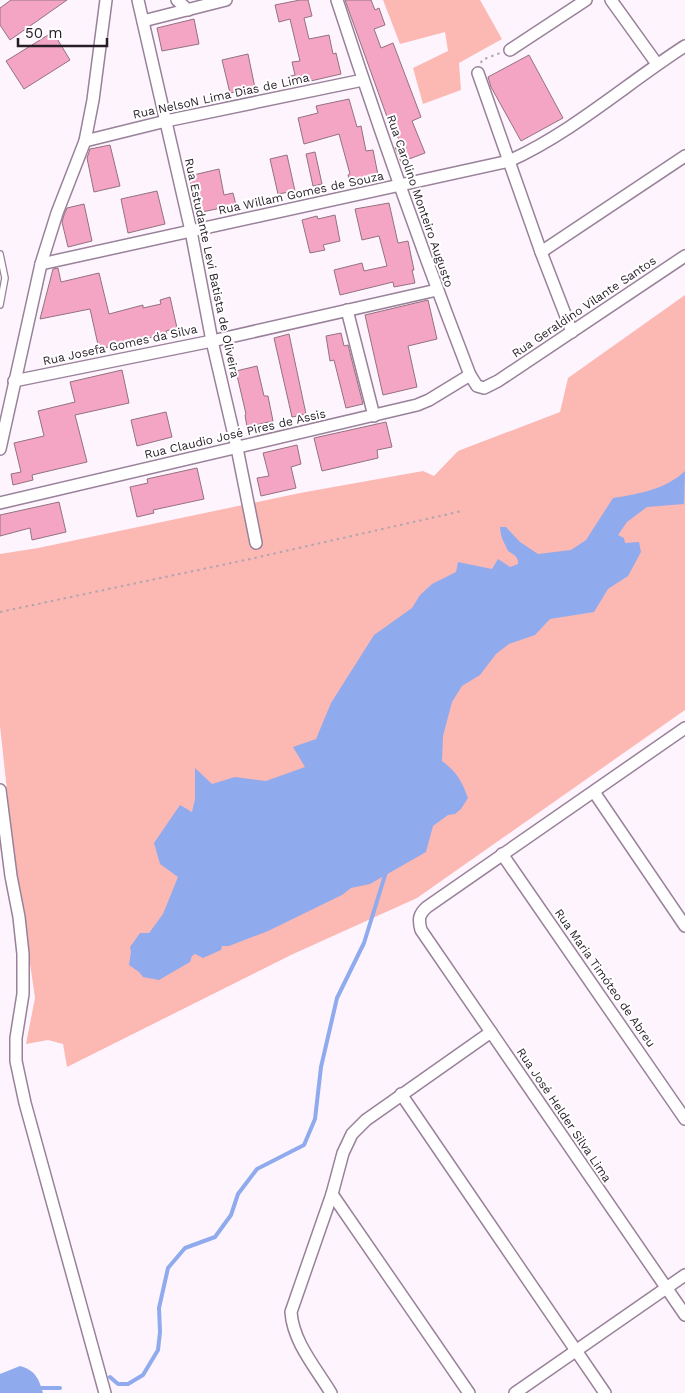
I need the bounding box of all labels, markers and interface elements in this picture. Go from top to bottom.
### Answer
scale bar [18,15,106,47]
text: 50 m [25,24,62,42]
street label: Rua NelsoN Lima Dias de Lima [131,70,311,122]
street label: Rua Carolino Monteiro Augusto [384,113,456,289]
street label: Rua Estudante Levi Batista de Oliveira [182,157,242,379]
street label: Rua Willam Gomes de Souza [217,169,385,217]
street label: Rua Geraldino Vilante Santos [509,253,659,361]
street label: Rua Josefa Gomes da Silva [41,322,199,368]
street label: Rua Claudio José Pires de Assis [143,406,327,462]
street label: Rua Maria Timóteo de Abreu [552,906,658,1050]
street label: Rua José Helder Silva Lima [514,1045,614,1185]

